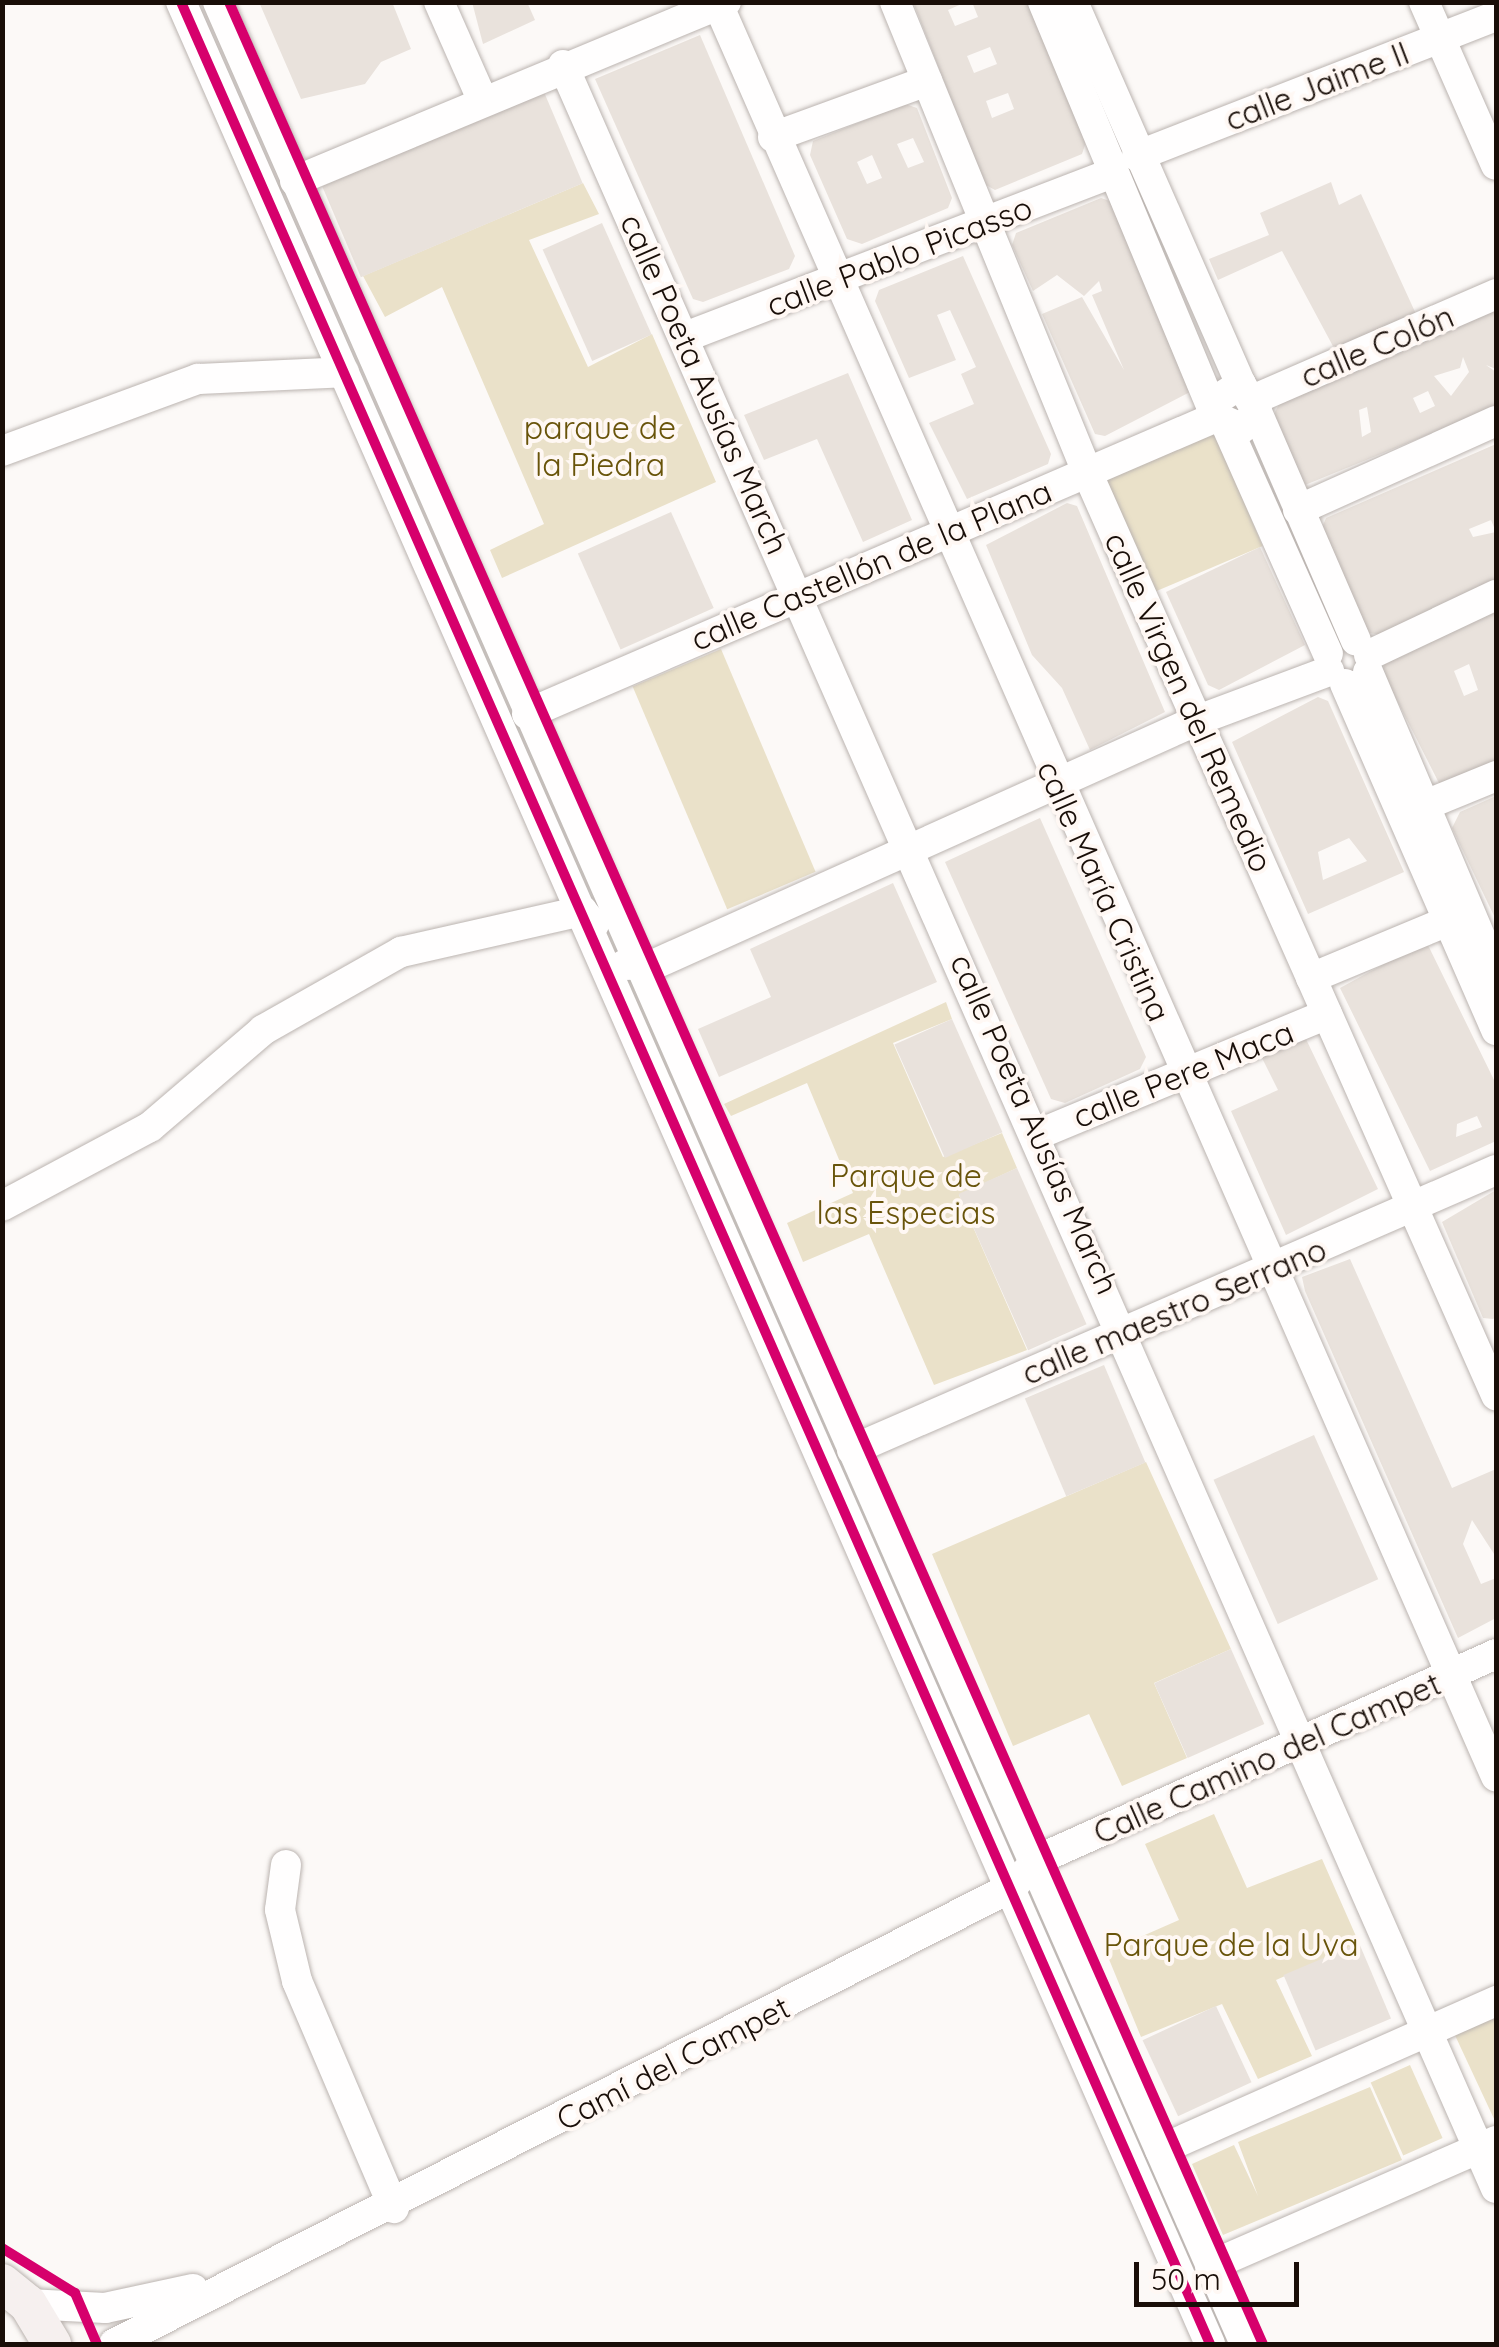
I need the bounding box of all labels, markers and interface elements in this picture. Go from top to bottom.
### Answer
street label: calle Jaime II [1220,33,1414,139]
street label: calle Pablo Picasso [761,188,1037,324]
street label: calle Poeta Ausías March [613,208,797,560]
street label: calle Colón [1295,297,1459,395]
park label: parque de la Piedra [524,409,676,484]
street label: calle Castellón de la Plana [685,472,1057,658]
street label: calle Virgen del Remedio [1097,526,1281,878]
street label: calle María Cristina [1029,755,1179,1027]
street label: calle Poeta Ausías March [943,948,1127,1300]
street label: calle Pere Maca [1067,1012,1299,1136]
park label: Parque de las Especias [817,1157,995,1232]
street label: calle maestro Serrano [1016,1229,1332,1393]
street label: Calle Camino del Campet [1088,1664,1446,1852]
park label: Parque de la Uva [1103,1925,1359,1963]
street label: Camí del Campet [550,1988,796,2138]
scale bar [1139,2242,1304,2304]
text: 50 m [1151,2260,1221,2298]

